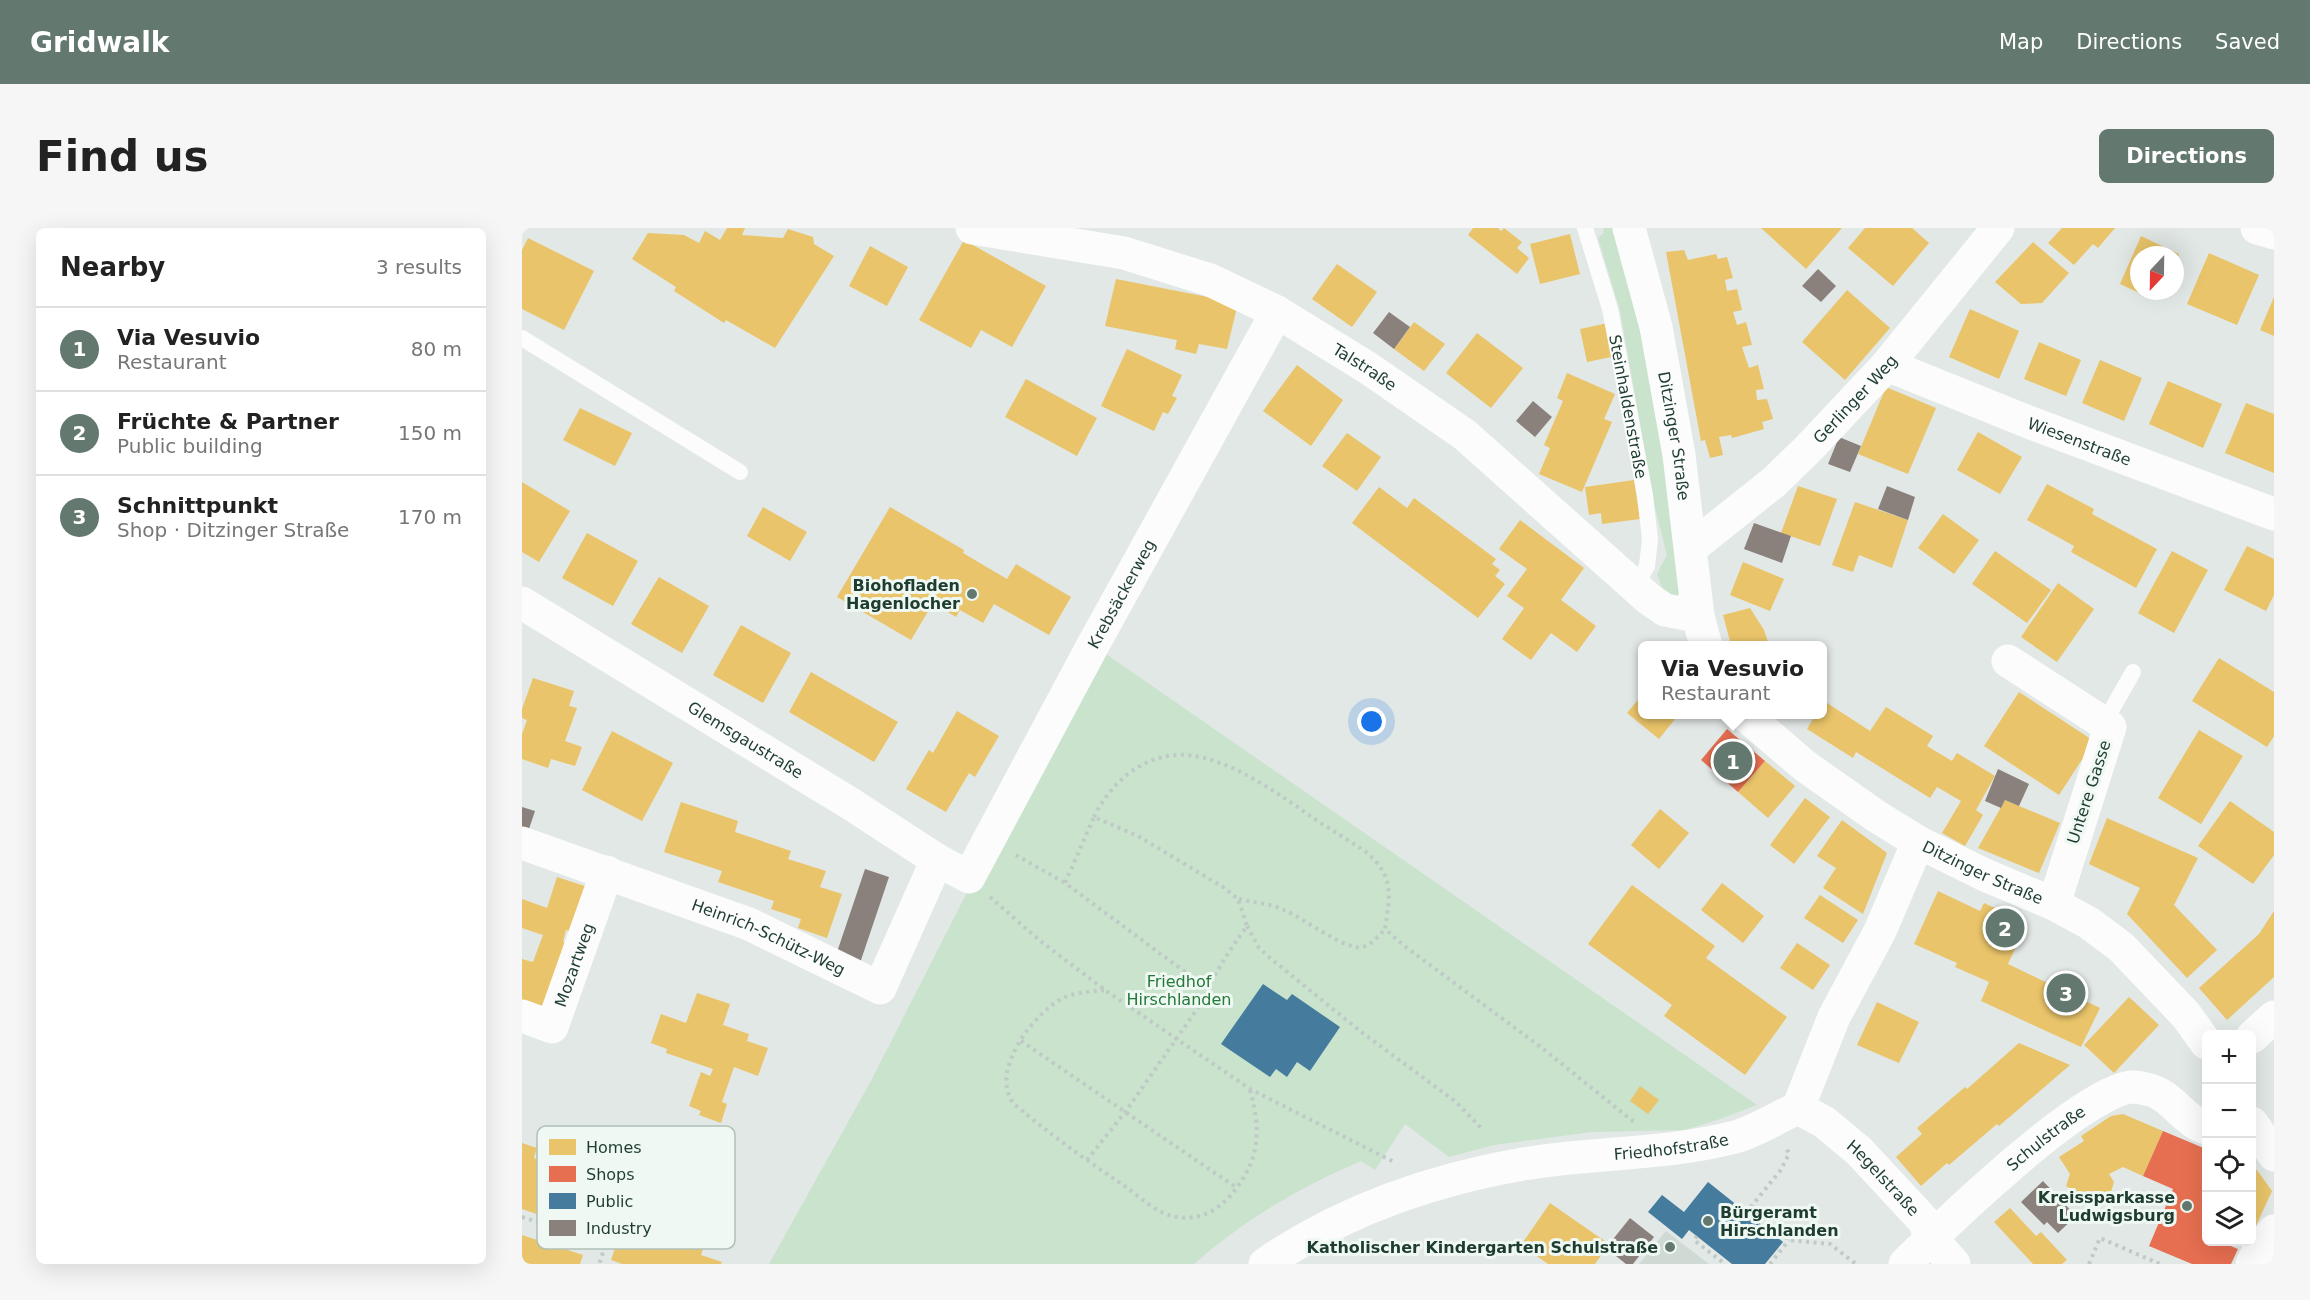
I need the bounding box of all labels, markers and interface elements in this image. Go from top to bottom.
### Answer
text: Gridwalk [30,26,169,59]
text: Map [1999,30,2043,54]
text: Directions [2076,30,2182,54]
text: Saved [2215,30,2280,54]
button: Directions [2099,129,2274,183]
text: Find us [36,132,209,181]
north arrow [2130,246,2184,300]
text: Nearby [60,252,165,282]
text: 3 results [376,255,462,279]
text: Via Vesuvio [117,325,260,350]
street label: Steinhaldenstraße [1605,333,1651,480]
text: 1 [73,337,86,361]
text: 80 m [411,337,462,361]
street label: Talstraße [1329,339,1400,395]
text: Restaurant [117,350,227,374]
street label: Gerlinger Weg [1809,351,1901,447]
street label: Ditzinger Straße [1655,370,1694,501]
text: Früchte & Partner [117,409,339,434]
street label: Wiesenstraße [2025,413,2134,469]
text: 2 [73,421,86,445]
text: 150 m [398,421,462,445]
text: Public building [117,434,263,458]
text: Schnittpunkt [117,493,278,518]
text: 3 [73,505,86,529]
text: 170 m [398,505,462,529]
text: Shop · Ditzinger Straße [117,518,349,542]
street label: Krebsäckerweg [1084,536,1159,652]
place label: Biohofladen Hagenlocher [846,576,960,613]
marker: Biohofladen Hagenlocher [965,587,979,601]
popup [1638,641,1827,719]
text: Via Vesuvio [1661,656,1804,681]
text: Restaurant [1661,681,1770,705]
street label: Glemsgaustraße [684,697,807,782]
your location [1357,707,1386,736]
pin: 1 [1714,738,1752,784]
street label: Untere Gasse [2063,738,2115,846]
street label: Ditzinger Straße [1920,836,2046,908]
street label: Heinrich-Schütz-Weg [689,895,848,979]
pin: 2 [1986,906,2024,950]
street label: Mozartweg [550,920,598,1009]
pin: 3 [2046,970,2086,1016]
park label: Friedhof Hirschlanden [1127,972,1231,1009]
map controls [2202,1030,2256,1246]
button: + [2202,1030,2256,1084]
button: − [2202,1084,2256,1138]
street label: Schulstraße [2002,1101,2089,1175]
legend [537,1126,735,1249]
street label: Friedhofstraße [1613,1129,1730,1163]
street label: Hegelstraße [1843,1136,1924,1219]
text: Homes [586,1138,642,1157]
button: locate [2202,1138,2256,1192]
text: Shops [586,1165,635,1184]
place label: Kreissparkasse Ludwigsburg [2038,1188,2175,1225]
text: Public [586,1192,633,1211]
button: layers [2202,1192,2256,1246]
marker: Kreissparkasse Ludwigsburg [2180,1199,2194,1213]
place label: Bürgeramt Hirschlanden [1720,1203,1839,1240]
marker: Bürgeramt Hirschlanden [1701,1214,1715,1228]
text: Industry [586,1219,652,1238]
place label: Katholischer Kindergarten Schulstraße [1307,1238,1658,1257]
marker: Katholischer Kindergarten Schulstraße [1663,1240,1677,1254]

